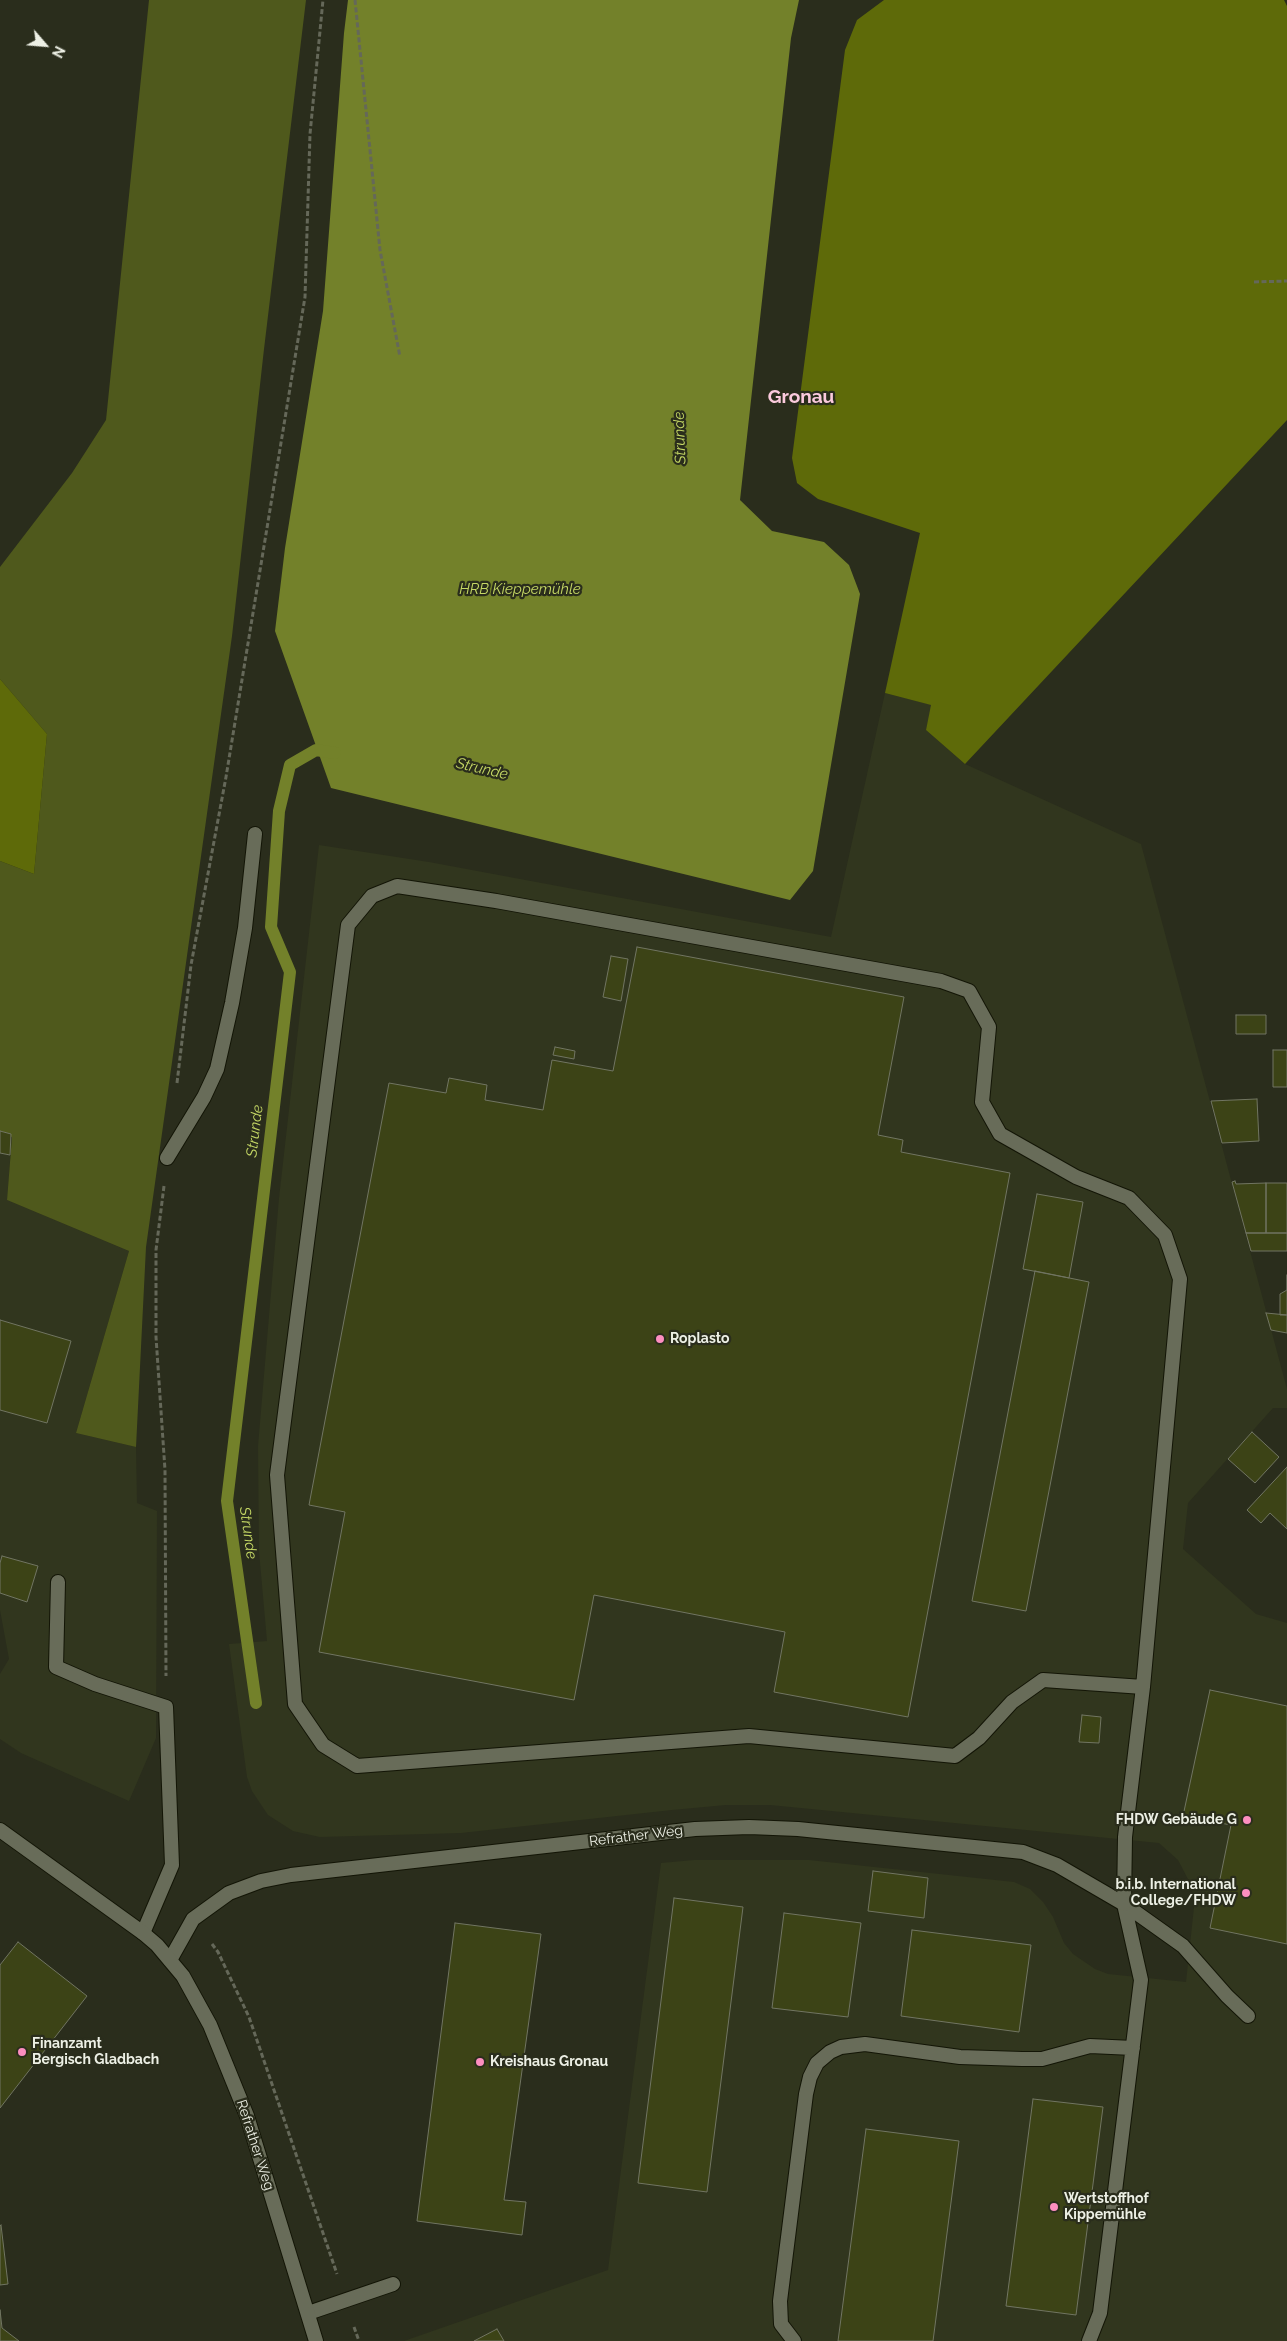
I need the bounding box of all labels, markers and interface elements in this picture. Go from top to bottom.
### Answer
north arrow [20,20,70,70]
text: N [49,43,68,60]
district label: Gronau [768,386,834,408]
water label: Strunde [670,411,690,465]
water label: HRB Kieppemühle [459,580,581,598]
water label: Strunde [454,754,510,784]
water label: Strunde [243,1104,267,1158]
place label: Roplasto [670,1331,730,1347]
marker: Roplasto [654,1333,666,1345]
water label: Strunde [235,1506,261,1560]
place label: FHDW Gebäude G [1116,1812,1237,1828]
marker: FHDW Gebäude G [1241,1814,1253,1826]
street label: Refrather Weg [588,1822,684,1850]
place label: b.i.b. International College/FHDW [1116,1877,1236,1910]
marker: b.i.b. International College/FHDW [1240,1887,1252,1899]
place label: Finanzamt Bergisch Gladbach [32,2036,159,2068]
marker: Finanzamt Bergisch Gladbach [16,2046,28,2058]
place label: Kreishaus Gronau [490,2054,608,2070]
marker: Kreishaus Gronau [474,2056,486,2068]
street label: Refrather Weg [232,2098,278,2192]
place label: Wertstoffhof Kippemühle [1064,2191,1149,2224]
marker: Wertstoffhof Kippemühle [1048,2201,1060,2213]

